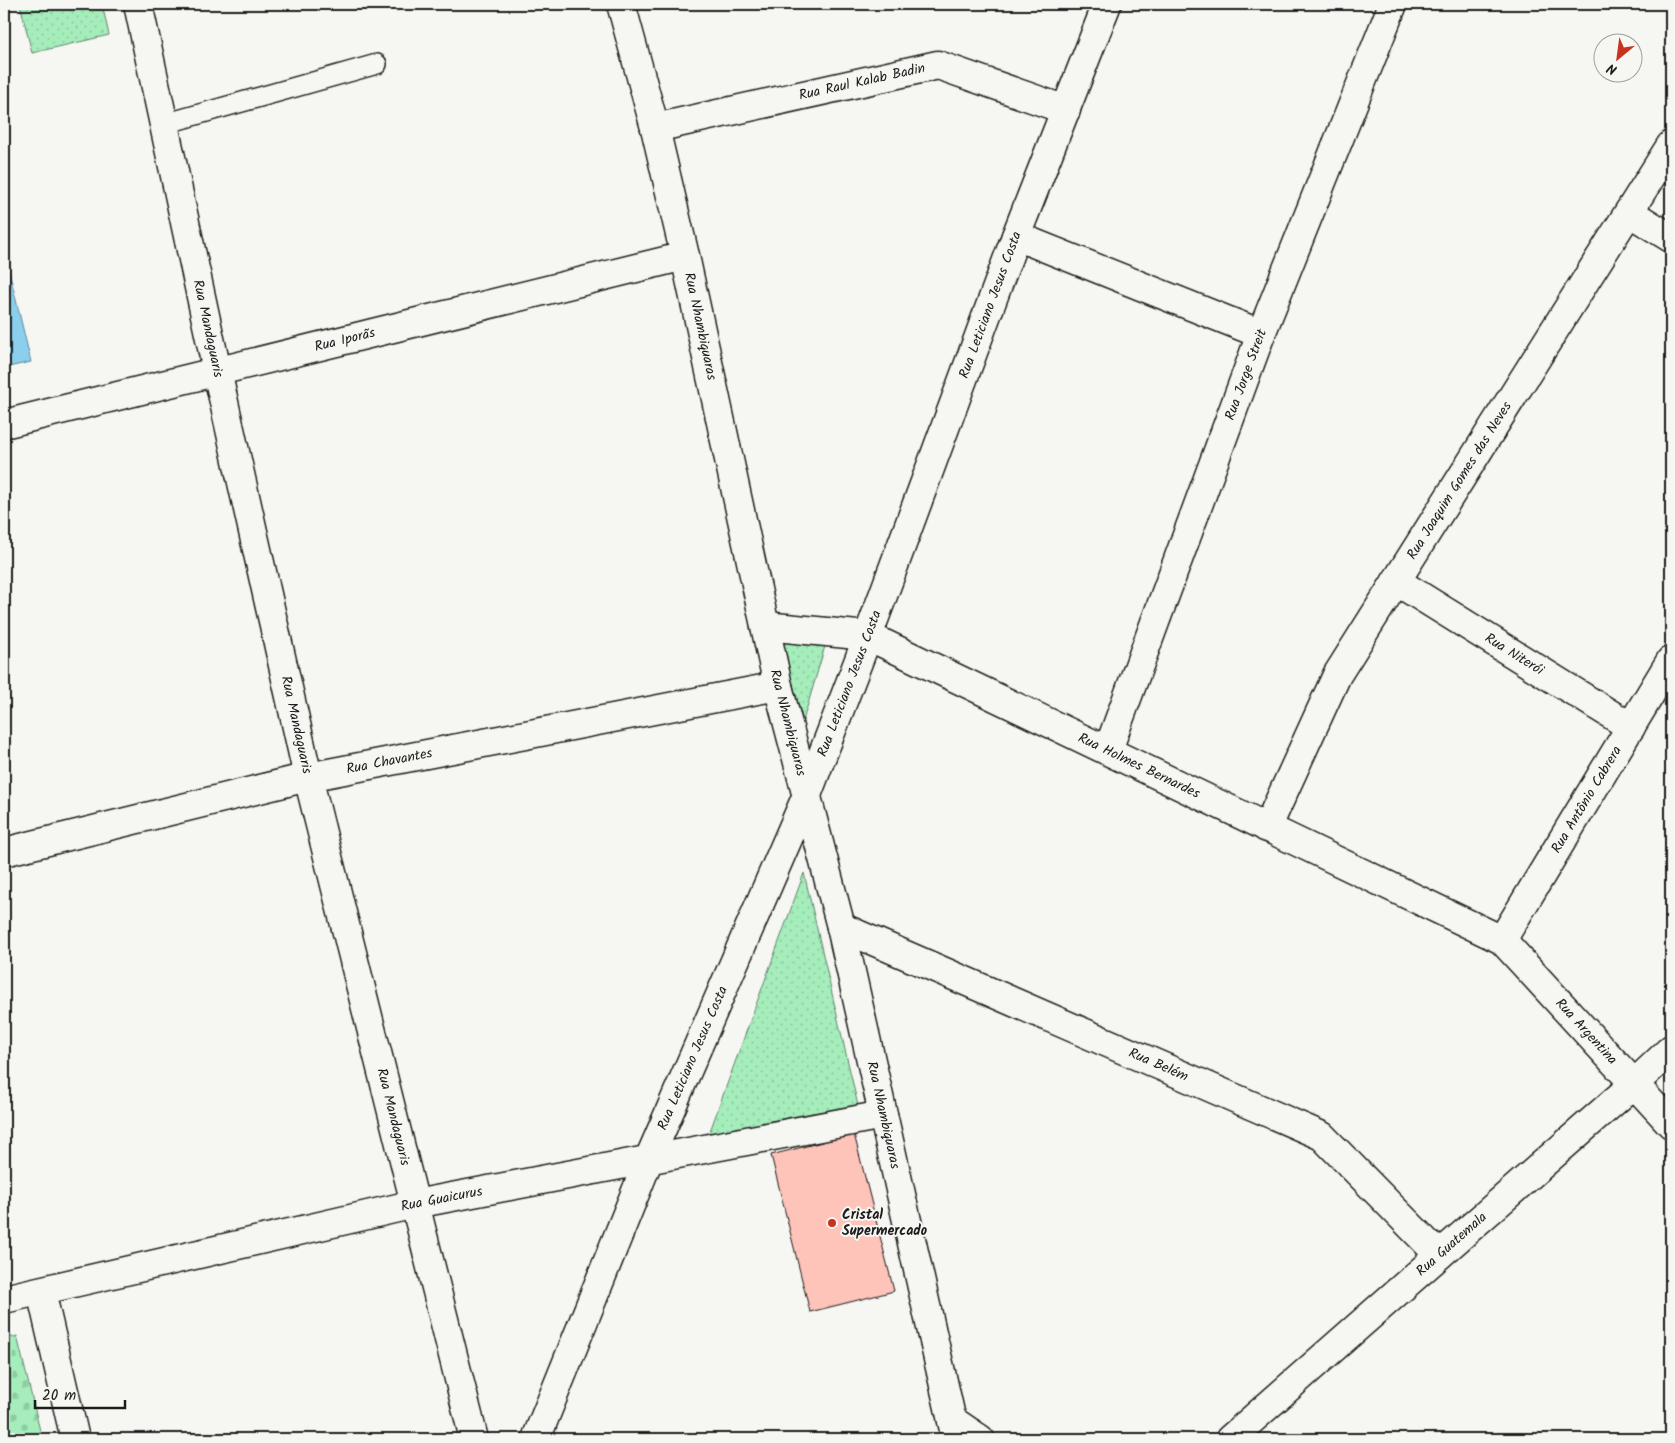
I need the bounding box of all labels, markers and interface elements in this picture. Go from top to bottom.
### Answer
north arrow [1592,32,1642,82]
street label: Rua Raul Kalab Badin [797,57,927,107]
text: N [1603,57,1621,80]
street label: Rua Leticiano Jesus Costa [953,228,1028,382]
street label: Rua Nhambiquaras [678,270,723,382]
street label: Rua Mandaguaris [187,278,229,380]
street label: Rua Iporãs [312,322,377,358]
street label: Rua Jorge Streit [1219,325,1273,423]
street label: Rua Joaquim Gomes das Neves [1401,397,1518,564]
street label: Rua Leticiano Jesus Costa [812,607,888,760]
street label: Rua Niterói [1480,628,1548,681]
street label: Rua Nhambiquaras [764,667,812,779]
street label: Rua Mandaguaris [275,674,318,776]
street label: Rua Holmes Bernardes [1074,727,1204,805]
street label: Rua Chavantes [344,742,434,780]
street label: Rua Antônio Cabrera [1546,742,1628,858]
street label: Rua Leticiano Jesus Costa [652,982,734,1134]
street label: Rua Argentina [1550,993,1623,1070]
street label: Rua Belém [1125,1042,1192,1088]
street label: Rua Nhambiquaras [861,1059,906,1171]
street label: Rua Mandaguaris [370,1066,416,1168]
street label: Rua Guaicurus [399,1180,484,1218]
place label: Cristal Supermercado [842,1204,928,1242]
street label: Rua Guatemala [1411,1207,1492,1282]
marker: Cristal Supermercado [826,1217,838,1229]
scale bar [35,1378,125,1410]
text: 20 m [42,1384,76,1408]

